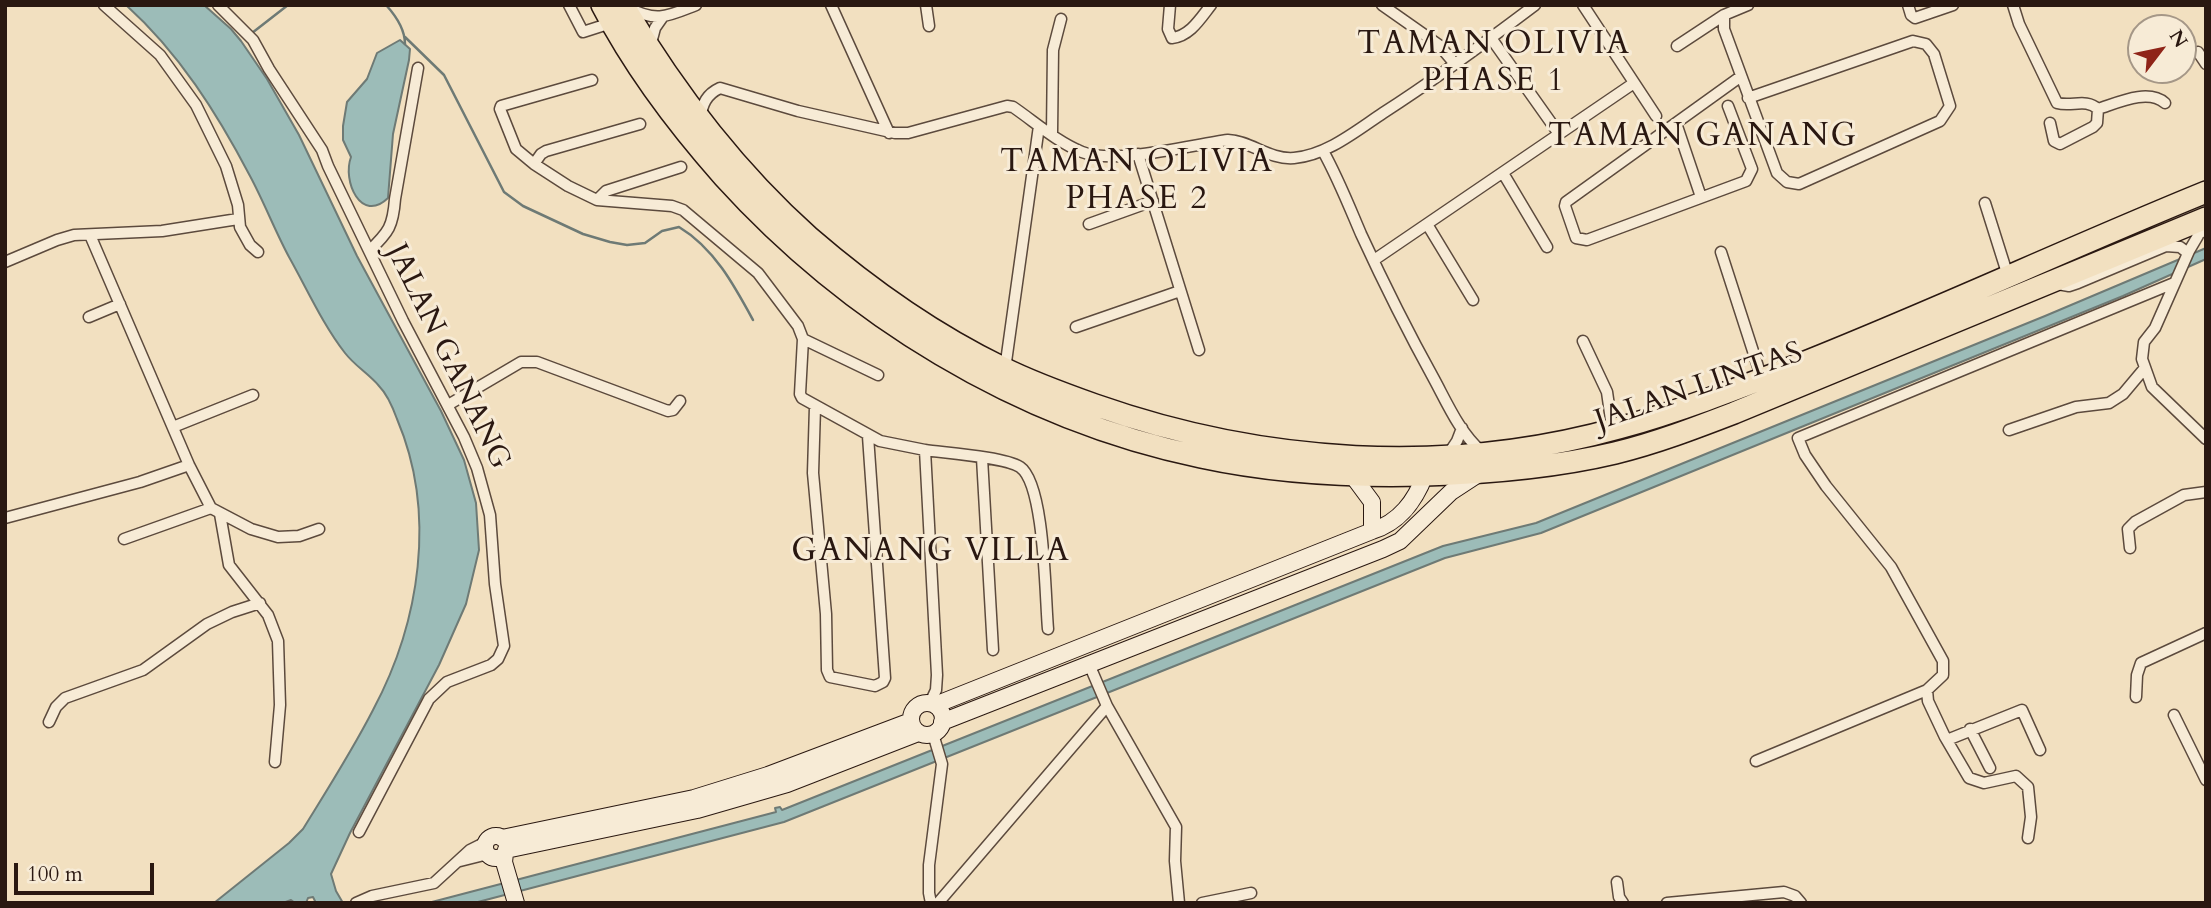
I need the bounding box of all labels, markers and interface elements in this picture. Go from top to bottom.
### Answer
north arrow [2127,14,2197,84]
text: N [2163,25,2194,53]
district label: TAMAN OLIVIA PHASE 1 [1358,27,1630,102]
district label: TAMAN GANANG [1550,119,1856,157]
district label: TAMAN OLIVIA PHASE 2 [1001,145,1273,220]
street label: JALAN GANANG [377,239,517,475]
street label: JALAN LINTAS [1591,336,1807,440]
district label: GANANG VILLA [793,534,1069,572]
scale bar [18,848,158,892]
text: 100 m [27,860,83,889]

